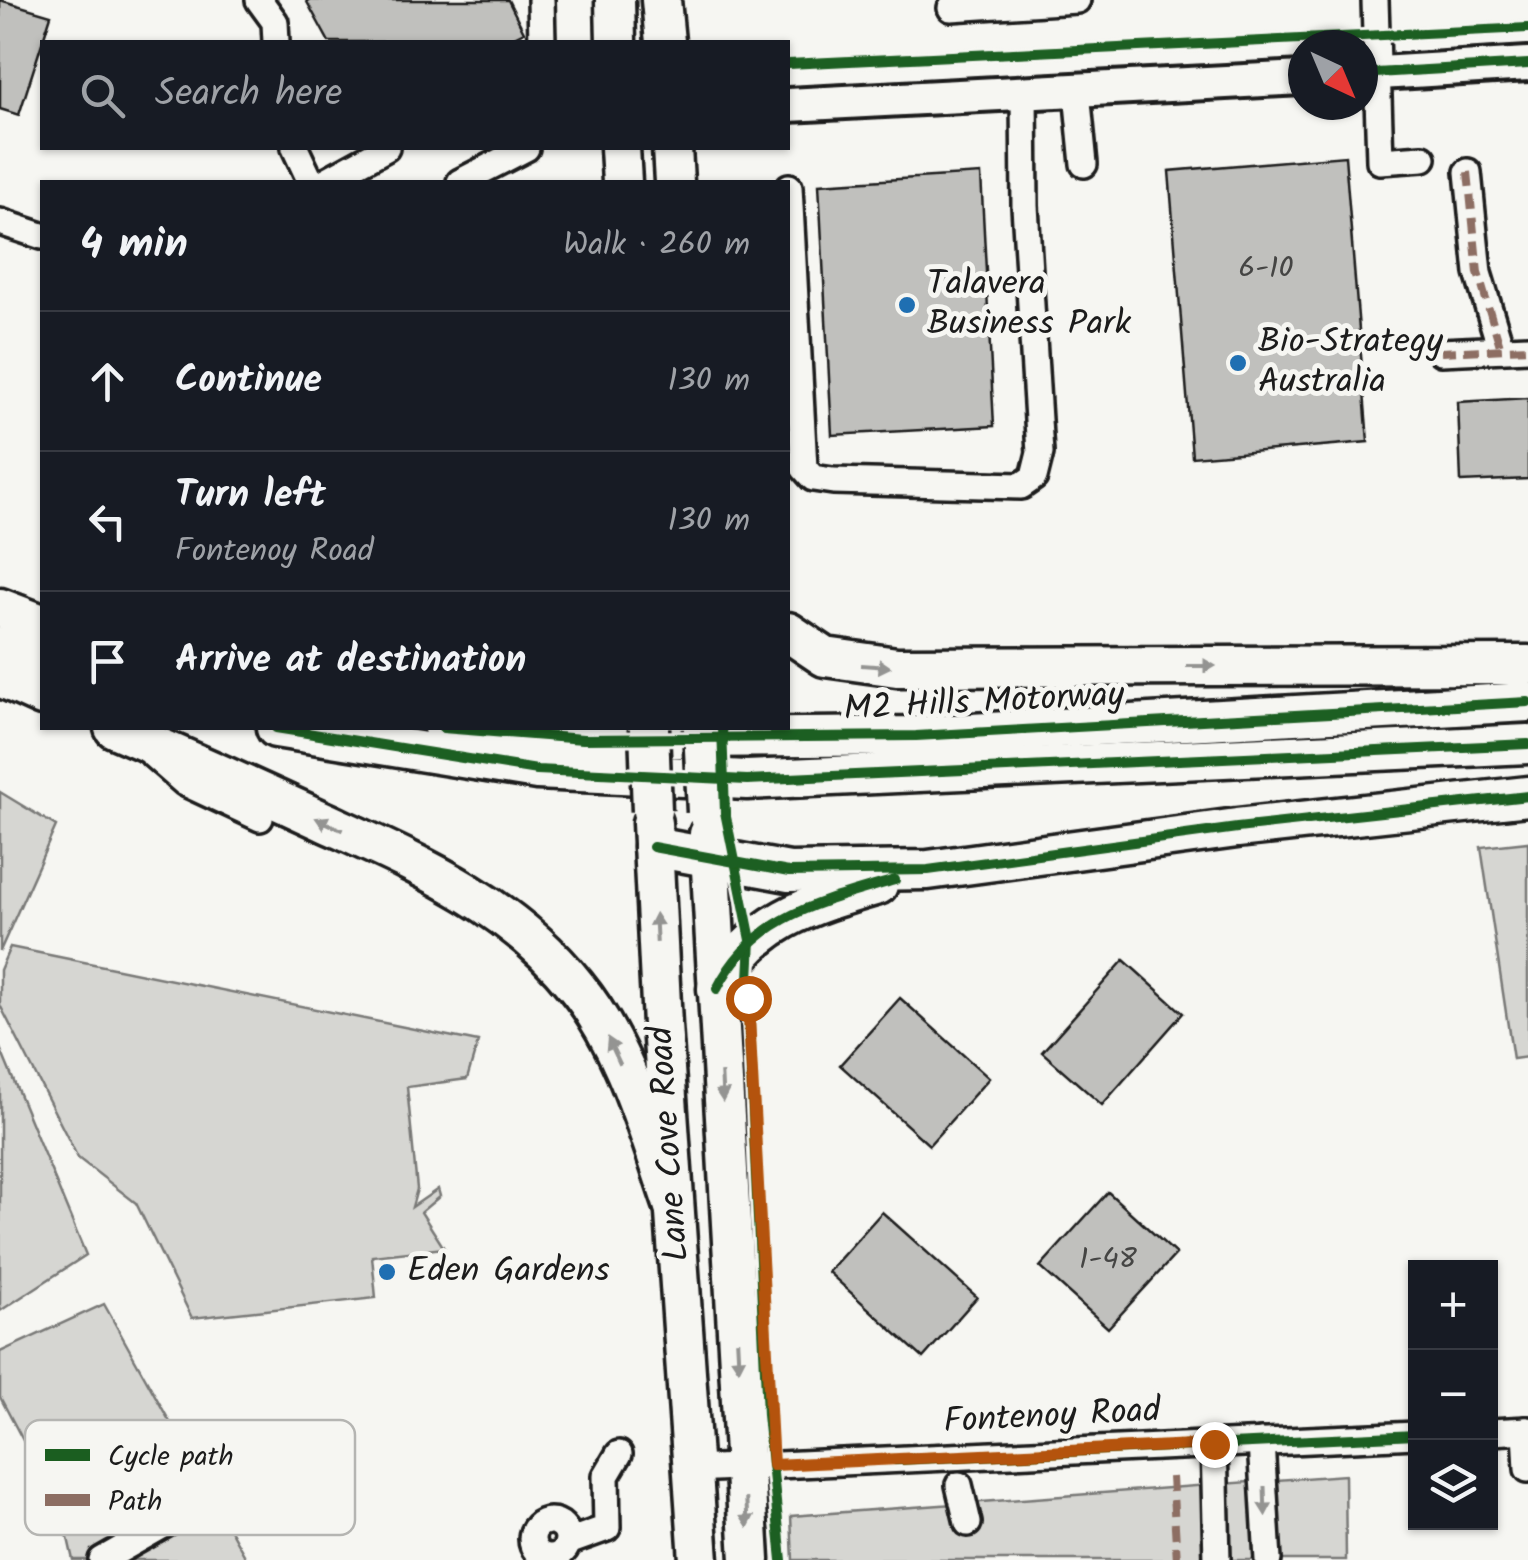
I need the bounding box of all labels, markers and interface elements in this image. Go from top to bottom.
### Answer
north arrow [1288,30,1378,120]
search box [40,40,790,150]
text: Search here [155,65,342,125]
icon: search [75,68,130,123]
text: 4 min [80,212,188,279]
text: Walk · 260 m [563,220,750,271]
house number: 6-10 [1239,245,1293,293]
place label: Talavera Business Park [927,257,1132,353]
marker: Talavera Business Park [896,294,918,316]
place label: Bio-Strategy Australia [1258,315,1444,411]
text: Continue [175,351,322,411]
marker: Bio-Strategy Australia [1227,352,1249,374]
icon: ahead [80,354,135,409]
text: 130 m [667,356,750,407]
text: Turn left [175,466,326,526]
icon: left [80,494,135,549]
text: 130 m [667,496,750,547]
text: Fontenoy Road [175,526,374,577]
text: Arrive at destination [175,631,526,691]
icon: arrive [80,634,135,689]
one-way arrow [861,658,893,674]
one-way arrow [1186,658,1218,674]
street label: M2 Hills Motorway [842,668,1126,738]
one-way arrow [314,815,343,832]
one-way arrow [648,911,664,943]
route start [726,976,772,1022]
street label: Lane Cove Road [634,1023,706,1263]
one-way arrow [605,1036,622,1065]
one-way arrow [714,1071,730,1103]
house number: 1-48 [1079,1236,1138,1284]
place label: Eden Gardens [407,1244,610,1300]
map controls [1408,1260,1498,1530]
button: + [1408,1260,1498,1350]
marker: Eden Gardens [376,1261,398,1283]
one-way arrow [730,1340,746,1372]
button: − [1408,1350,1498,1440]
street label: Fontenoy Road [942,1383,1163,1451]
legend [25,1420,355,1535]
route end [1192,1422,1238,1468]
text: Cycle path [108,1435,233,1480]
button: layers [1408,1440,1498,1530]
text: Path [108,1480,162,1525]
one-way arrow [1257,1486,1273,1518]
one-way arrow [739,1498,755,1530]

